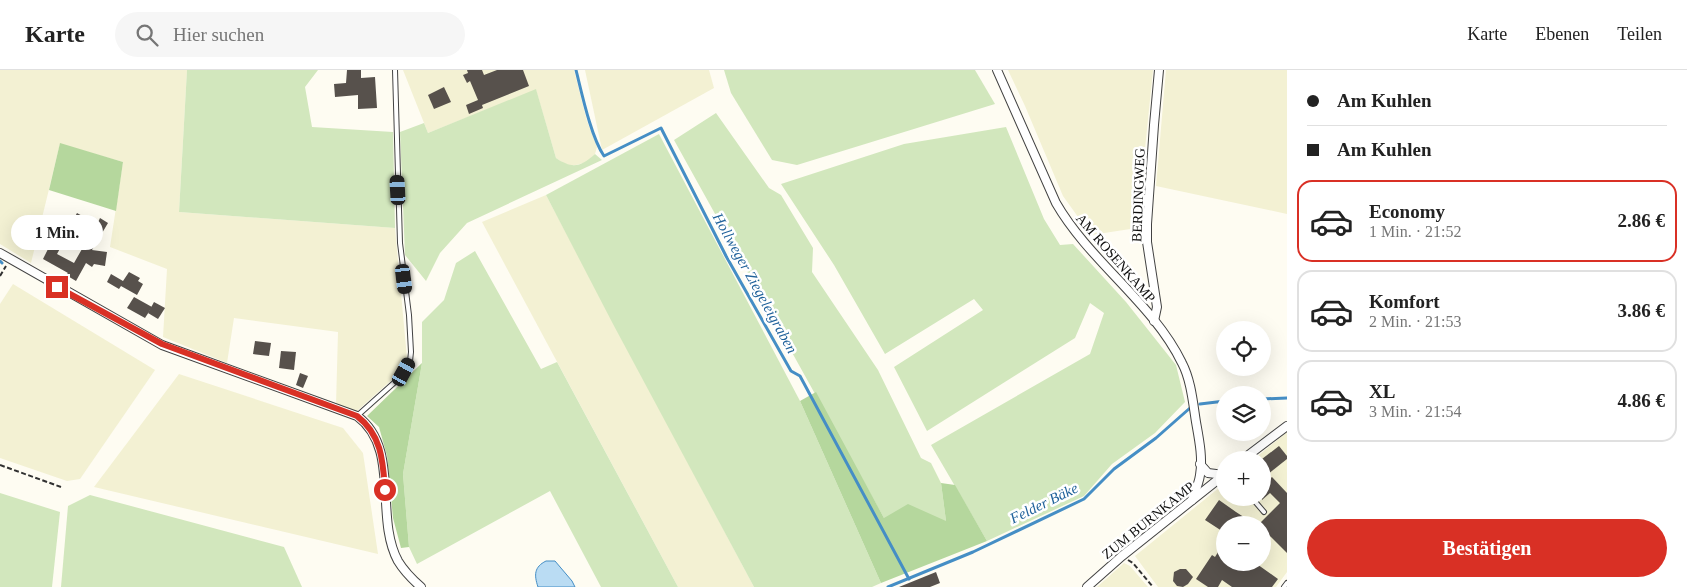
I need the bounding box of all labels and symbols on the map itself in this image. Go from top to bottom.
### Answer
street label: BERDINGWEG [1129,148,1148,242]
car [389,175,406,205]
water label: Hollweger Ziegeleigraben [709,209,800,356]
street label: AM ROSENKAMP [1073,211,1158,306]
callout: 1 Min. [11,214,103,250]
car [394,263,413,295]
route end [46,276,68,298]
car [390,355,417,389]
route start [374,479,396,501]
street label: ZUM BURNKAMP [1099,479,1197,562]
water label: Felder Bäke [1006,480,1081,527]

